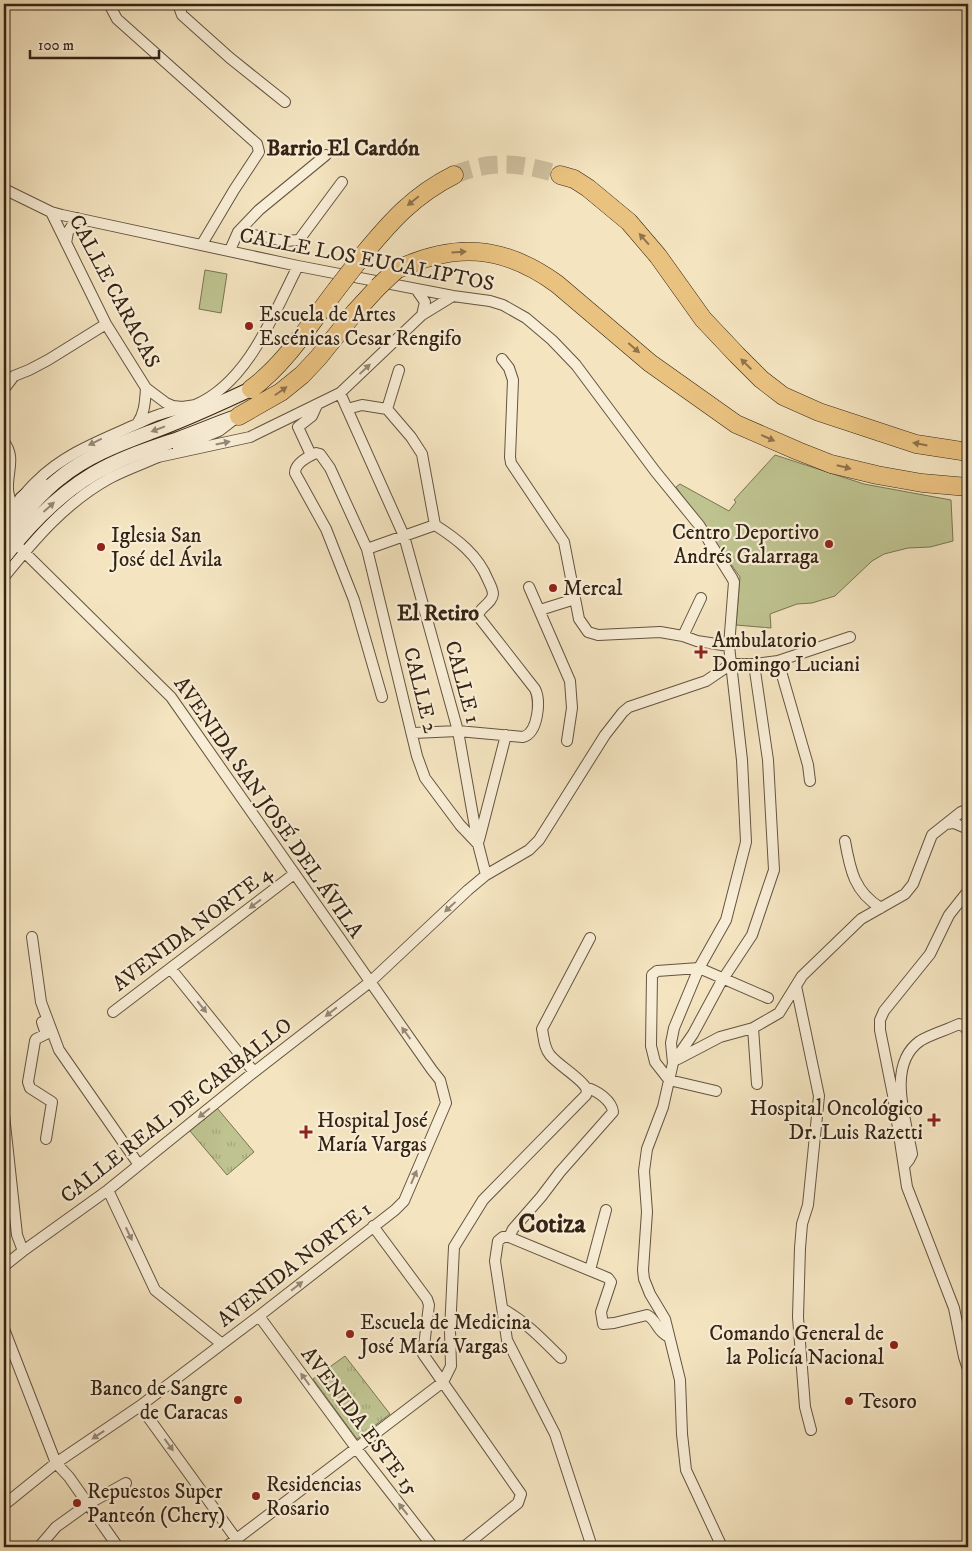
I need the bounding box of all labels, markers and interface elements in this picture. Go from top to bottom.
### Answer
scale bar [30,28,159,60]
text: 100 m [38,36,74,55]
district label: Barrio El Cardón [267,135,420,162]
one-way arrow [406,196,419,207]
street label: CALLE CARACAS [63,210,165,373]
street label: CALLE LOS EUCALIPTOS [237,223,496,297]
one-way arrow [638,232,649,245]
one-way arrow [451,248,467,256]
place label: Escuela de Artes Escénicas Cesar Rengifo [259,302,461,352]
marker: Escuela de Artes Escénicas Cesar Rengifo [243,320,255,332]
one-way arrow [627,343,640,354]
one-way arrow [740,358,752,370]
one-way arrow [359,364,371,376]
one-way arrow [274,387,288,396]
one-way arrow [151,426,165,434]
one-way arrow [761,435,775,443]
one-way arrow [88,438,102,446]
one-way arrow [215,439,231,447]
one-way arrow [912,440,928,448]
one-way arrow [837,463,852,471]
one-way arrow [42,502,55,513]
place label: Centro Deportivo Andrés Galarraga [672,520,819,570]
place label: Iglesia San José del Ávila [109,523,222,573]
marker: Centro Deportivo Andrés Galarraga [823,538,835,550]
marker: Iglesia San José del Ávila [95,541,107,553]
place label: Mercal [563,576,623,602]
marker: Mercal [547,582,559,594]
district label: El Retiro [397,600,479,627]
place label: Ambulatorio Domingo Luciani [712,628,860,678]
street label: CALLE 1 [439,638,486,727]
street label: CALLE 2 [397,645,443,736]
marker: Ambulatorio Domingo Luciani [694,645,708,659]
street label: AVENIDA SAN JOSÉ DEL ÁVILA [168,671,371,944]
street label: AVENIDA NORTE 4 [108,860,278,997]
one-way arrow [248,899,262,909]
one-way arrow [444,901,456,913]
one-way arrow [196,1000,207,1013]
one-way arrow [324,1007,338,1017]
street label: CALLE REAL DE CARBALLO [56,1012,298,1209]
one-way arrow [401,1026,411,1040]
place label: Hospital Oncológico Dr. Luis Razetti [750,1096,923,1146]
one-way arrow [198,1107,211,1118]
place label: Hospital José María Vargas [317,1108,428,1158]
marker: Hospital Oncológico Dr. Luis Razetti [927,1113,941,1127]
marker: Hospital José María Vargas [299,1125,313,1139]
one-way arrow [411,1170,419,1184]
street label: AVENIDA NORTE 1 [212,1196,377,1333]
district label: Cotiza [518,1208,587,1241]
one-way arrow [125,1227,133,1241]
one-way arrow [290,1281,303,1292]
place label: Escuela de Medicina José María Vargas [358,1310,531,1360]
place label: Comando General de la Policía Nacional [709,1321,885,1371]
marker: Escuela de Medicina José María Vargas [344,1328,356,1340]
marker: Comando General de la Policía Nacional [888,1339,900,1351]
street label: AVENIDA ESTE 15 [295,1342,424,1501]
one-way arrow [300,1372,310,1386]
place label: Banco de Sangre de Caracas [90,1376,228,1426]
place label: Tesoro [859,1389,917,1415]
marker: Banco de Sangre de Caracas [232,1394,244,1406]
marker: Tesoro [843,1395,855,1407]
one-way arrow [91,1430,104,1440]
one-way arrow [164,1438,174,1452]
place label: Residencias Rosario [266,1472,361,1522]
place label: Repuestos Super Panteón (Chery) [87,1479,225,1529]
marker: Residencias Rosario [250,1490,262,1502]
marker: Repuestos Super Panteón (Chery) [71,1497,83,1509]
one-way arrow [398,1502,408,1516]

